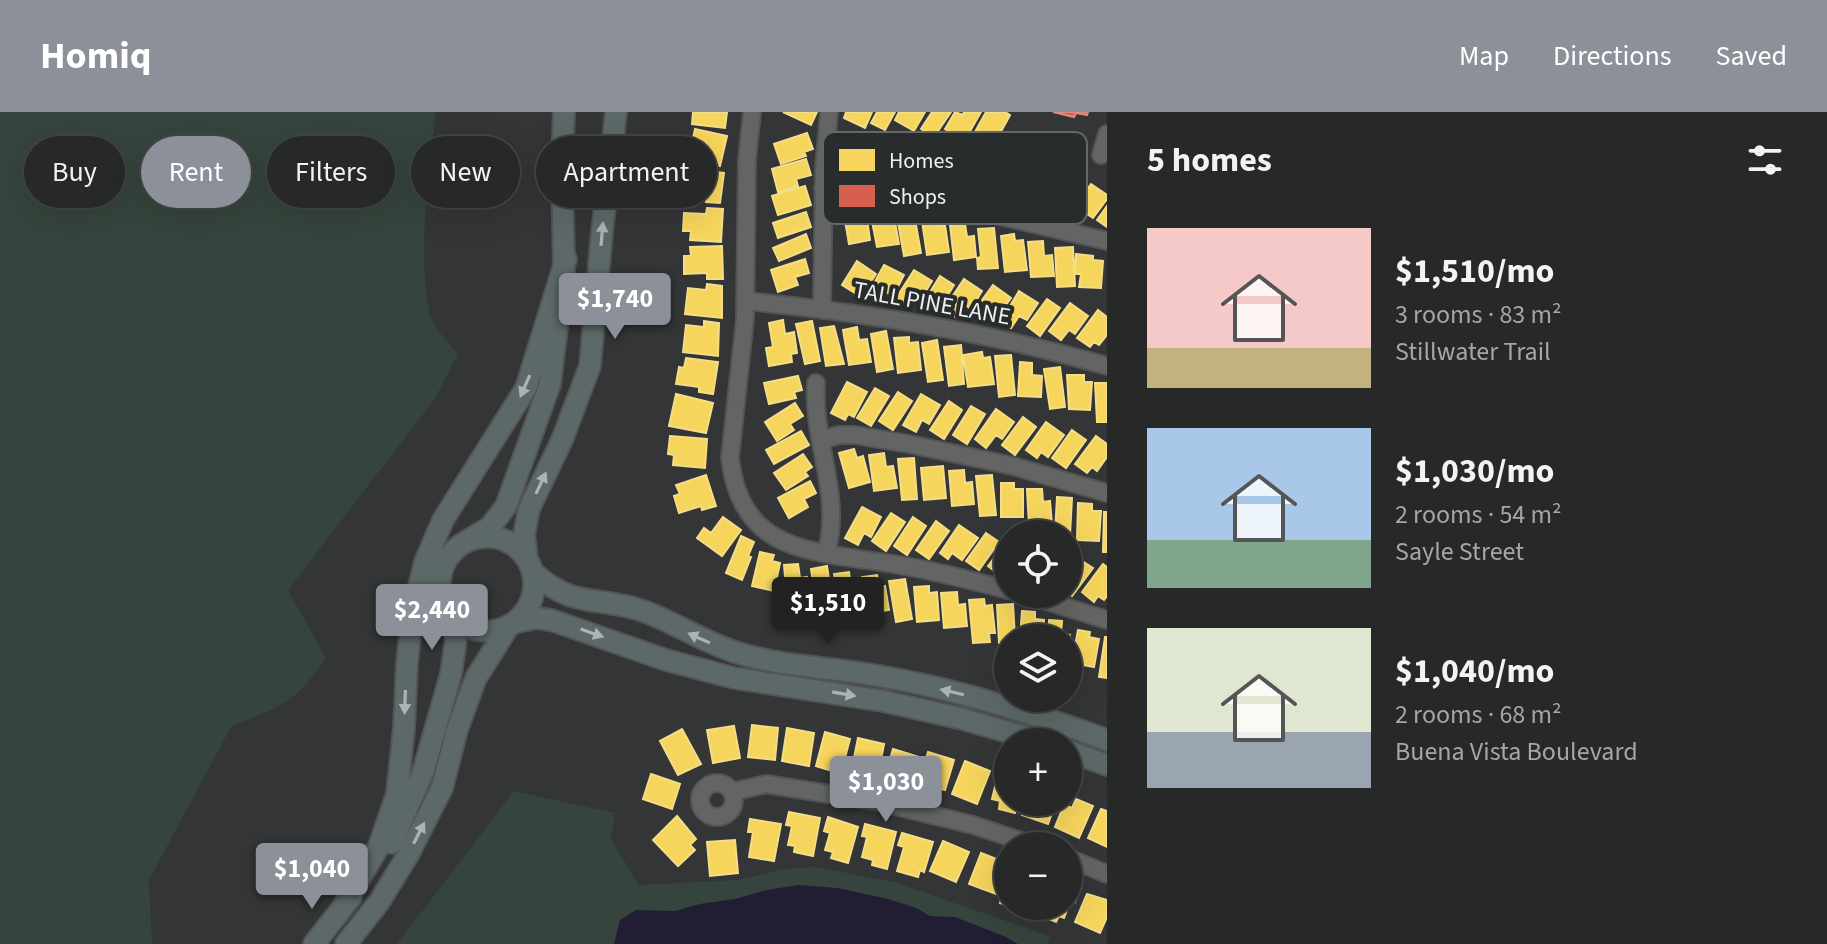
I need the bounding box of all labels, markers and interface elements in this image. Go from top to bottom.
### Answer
text: Homiq [40,29,152,83]
text: Map [1459,36,1509,76]
text: Directions [1553,36,1672,76]
text: Saved [1716,36,1787,76]
legend [823,132,1087,224]
chip: Buy [24,136,125,208]
chip: Rent [141,136,251,208]
chip: Filters [267,136,395,208]
chip: New [411,136,520,208]
chip: Apartment [536,136,717,208]
text: 5 homes [1147,136,1272,185]
icon: filters [1743,138,1787,182]
text: Homes [889,145,954,177]
text: Shops [889,181,946,213]
one-way arrow [595,221,608,246]
text: $1,510/mo [1395,247,1555,296]
icon: home [1211,260,1307,356]
street label: TALL PINE LANE [851,272,1013,335]
pin: $1,740 [550,273,680,341]
text: $1,740 [577,280,653,317]
text: 3 rooms · 83 m² [1395,296,1562,333]
text: Stillwater Trail [1395,333,1551,370]
one-way arrow [518,375,532,398]
text: $1,030/mo [1395,447,1555,496]
icon: home [1211,460,1307,556]
one-way arrow [534,471,548,495]
text: 2 rooms · 54 m² [1395,496,1562,533]
map controls [994,520,1082,920]
button: locate [994,520,1082,608]
text: Sayle Street [1395,533,1524,570]
pin: $1,510 [763,577,893,645]
pin: $2,440 [367,584,497,652]
text: $1,510 [790,584,866,621]
text: $2,440 [394,591,470,628]
button: layers [994,624,1082,712]
one-way arrow [580,628,604,640]
one-way arrow [687,631,711,645]
text: $1,040/mo [1395,647,1555,696]
icon: home [1211,660,1307,756]
one-way arrow [940,685,965,698]
one-way arrow [832,689,857,701]
one-way arrow [399,690,412,715]
text: 2 rooms · 68 m² [1395,696,1562,733]
button: + [994,728,1082,816]
text: Buena Vista Boulevard [1395,733,1638,770]
pin: $1,030 [821,756,951,824]
text: $1,030 [848,763,924,800]
one-way arrow [413,821,426,844]
button: − [994,832,1082,920]
pin: $1,040 [247,843,377,911]
text: $1,040 [274,850,350,887]

